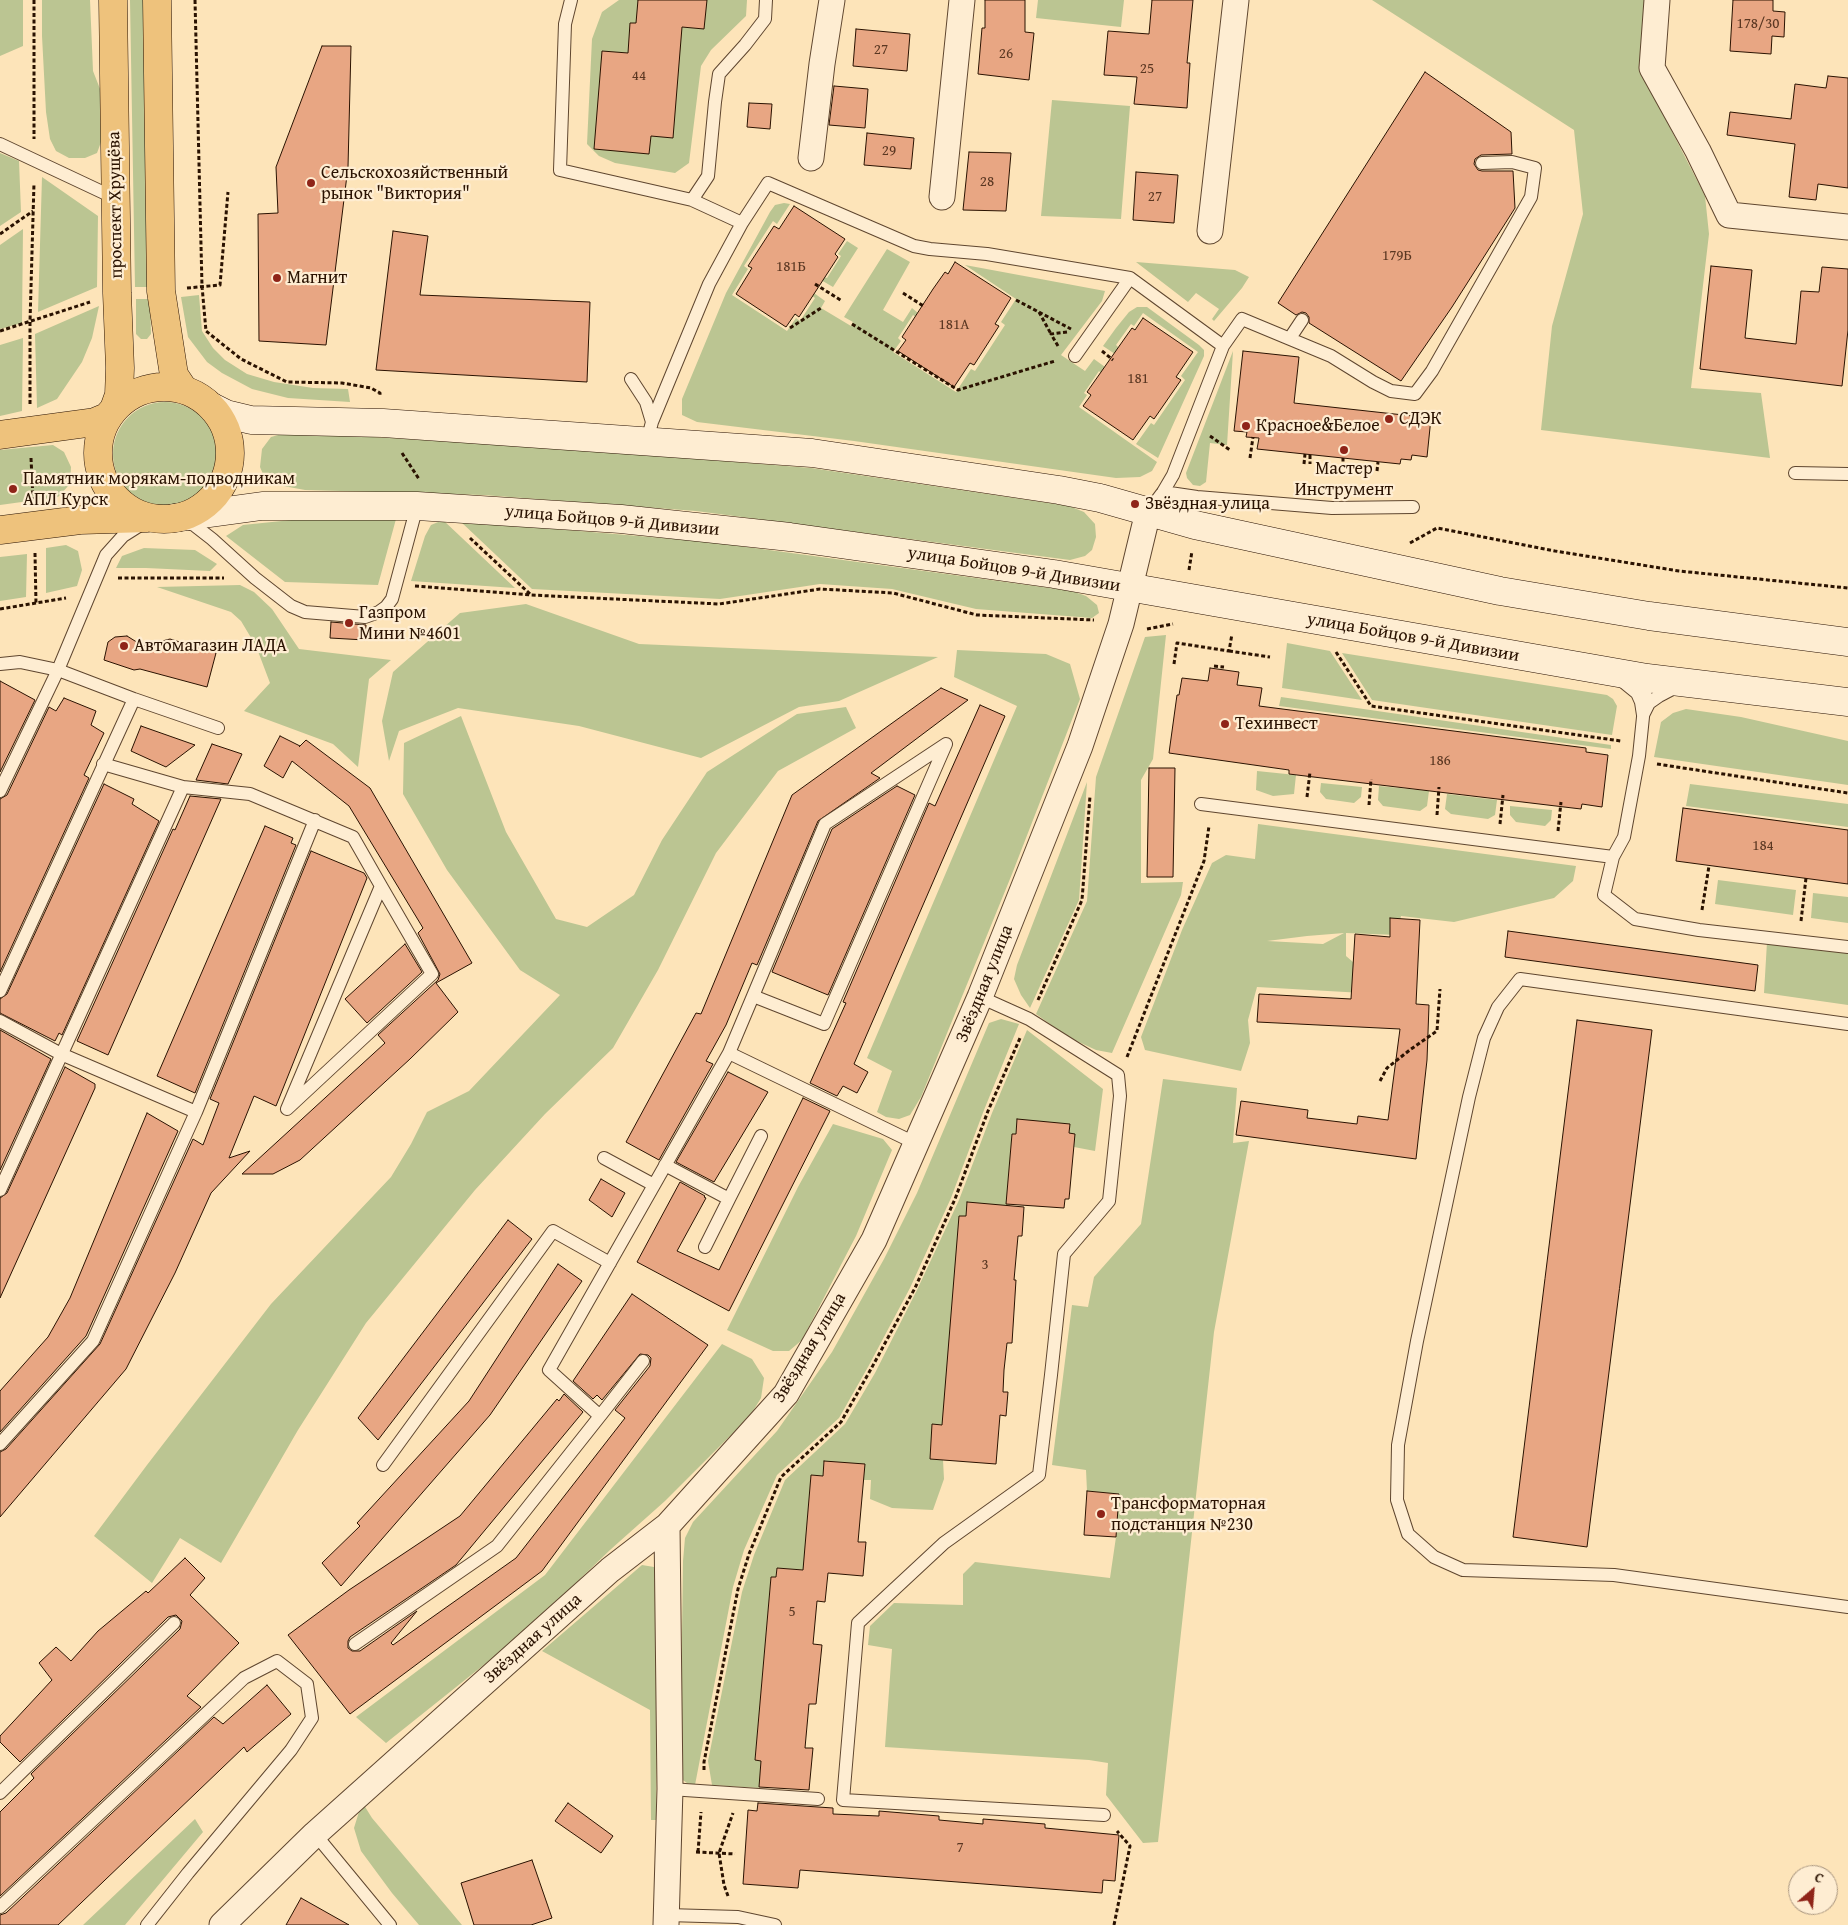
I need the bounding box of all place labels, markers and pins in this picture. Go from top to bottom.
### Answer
place label: Сельскохозяйственный рынок "Виктория" [321,162,508,204]
marker: Сельскохозяйственный рынок "Виктория" [305,177,317,189]
place label: Магнит [287,267,347,289]
marker: Магнит [271,272,283,284]
place label: СДЭК [1399,408,1442,430]
marker: СДЭК [1383,413,1395,425]
place label: Красное&Белое [1256,415,1380,437]
marker: Красное&Белое [1240,420,1252,432]
marker: Мастер Инструмент [1338,444,1350,456]
place label: Мастер Инструмент [1295,458,1393,500]
place label: Памятник морякам-подводникам АПЛ Курск [23,468,295,510]
marker: Памятник морякам-подводникам АПЛ Курск [7,483,19,495]
place label: Звёздная улица [1145,493,1270,515]
marker: Звёздная улица [1129,498,1141,510]
place label: Газпром Мини №4601 [359,602,461,644]
marker: Газпром Мини №4601 [343,617,355,629]
place label: Автомагазин ЛАДА [134,635,287,657]
marker: Автомагазин ЛАДА [118,640,130,652]
place label: Техинвест [1235,713,1318,735]
marker: Техинвест [1219,718,1231,730]
place label: Трансформаторная подстанция №230 [1111,1493,1266,1536]
marker: Трансформаторная подстанция №230 [1095,1508,1107,1520]

